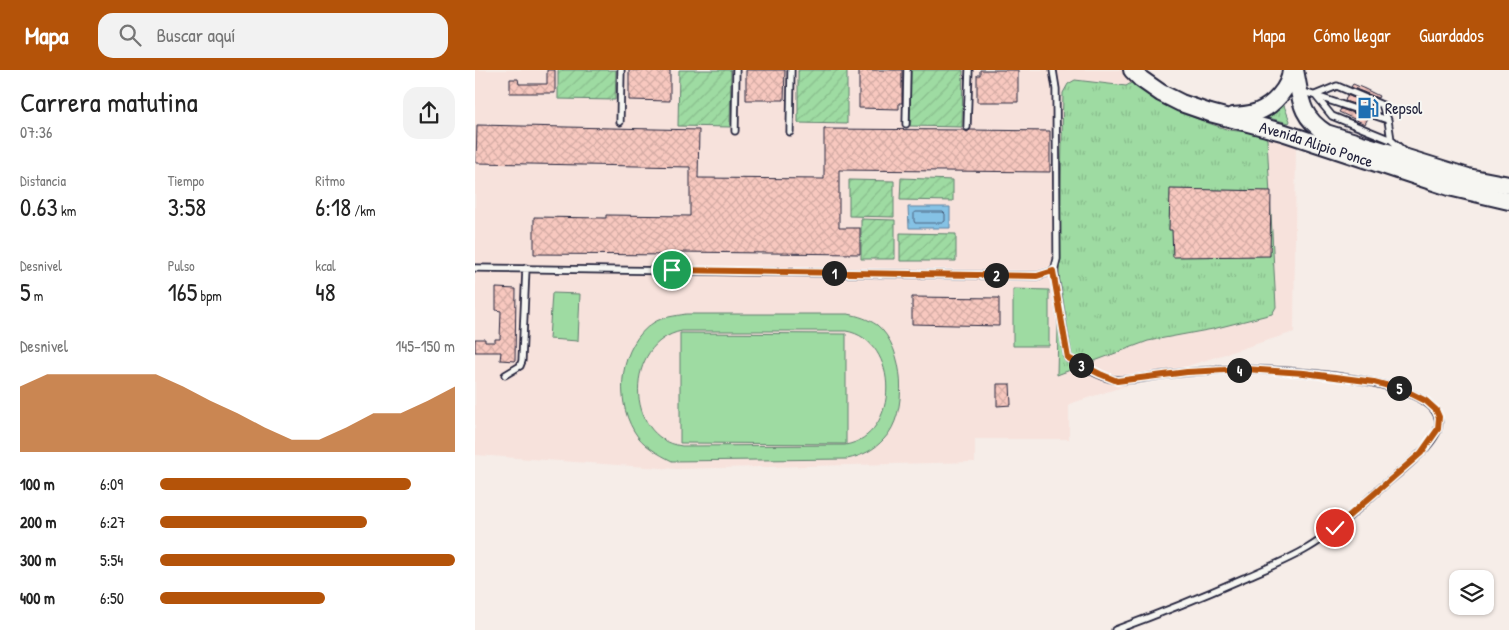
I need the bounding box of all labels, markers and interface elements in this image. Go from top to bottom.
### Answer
search box [98,13,448,58]
text: Mapa [25,19,68,51]
icon: search [116,21,144,49]
text: Buscar aquí [156,22,236,48]
text: Mapa [1253,23,1285,48]
text: Cómo llegar [1313,23,1391,48]
text: Guardados [1419,23,1484,48]
text: Carrera matutina [20,83,198,121]
button: share [403,87,455,139]
fuel station icon: Repsol [1355,95,1381,121]
place label: Repsol [1385,97,1423,119]
street label: Avenida Alipio Ponce [1257,116,1377,172]
text: 07:36 [20,121,52,143]
text: Distancia [20,171,66,190]
text: Tiempo [168,171,204,190]
text: Ritmo [315,171,345,190]
text: 0.63 [20,190,58,224]
text: 3:58 [168,190,206,224]
text: 6:18 [315,190,351,224]
text: km [58,201,76,220]
text: /km [351,201,376,220]
pin [651,249,693,291]
text: Desnivel [20,256,62,275]
text: Pulso [168,256,195,275]
text: kcal [315,256,336,275]
icon: arrive [658,256,686,284]
pin: 1 [821,260,847,286]
pin: 2 [983,262,1009,288]
text: 1 [832,264,837,283]
text: 2 [993,266,1000,285]
text: 5 [20,275,31,309]
text: 165 [168,275,197,309]
text: 48 [315,275,336,309]
text: m [31,286,43,305]
text: bpm [197,286,222,305]
text: Desnivel [20,335,68,357]
text: 145–150 m [395,335,455,357]
pin: 3 [1069,352,1093,378]
text: 3 [1078,356,1085,375]
pin: 4 [1227,358,1251,382]
text: 4 [1237,361,1242,380]
pin: 5 [1387,376,1411,400]
text: 5 [1397,379,1402,398]
text: 100 m [20,473,55,495]
text: 6:09 [100,473,123,495]
pin [1314,507,1356,549]
text: 200 m [20,511,56,533]
text: 6:27 [100,511,126,533]
icon: check [1321,514,1349,542]
text: 300 m [20,549,56,571]
text: 5:54 [100,549,123,571]
map controls [1449,570,1494,615]
button: layers [1449,570,1494,615]
text: 400 m [20,587,55,609]
text: 6:50 [100,587,124,609]

